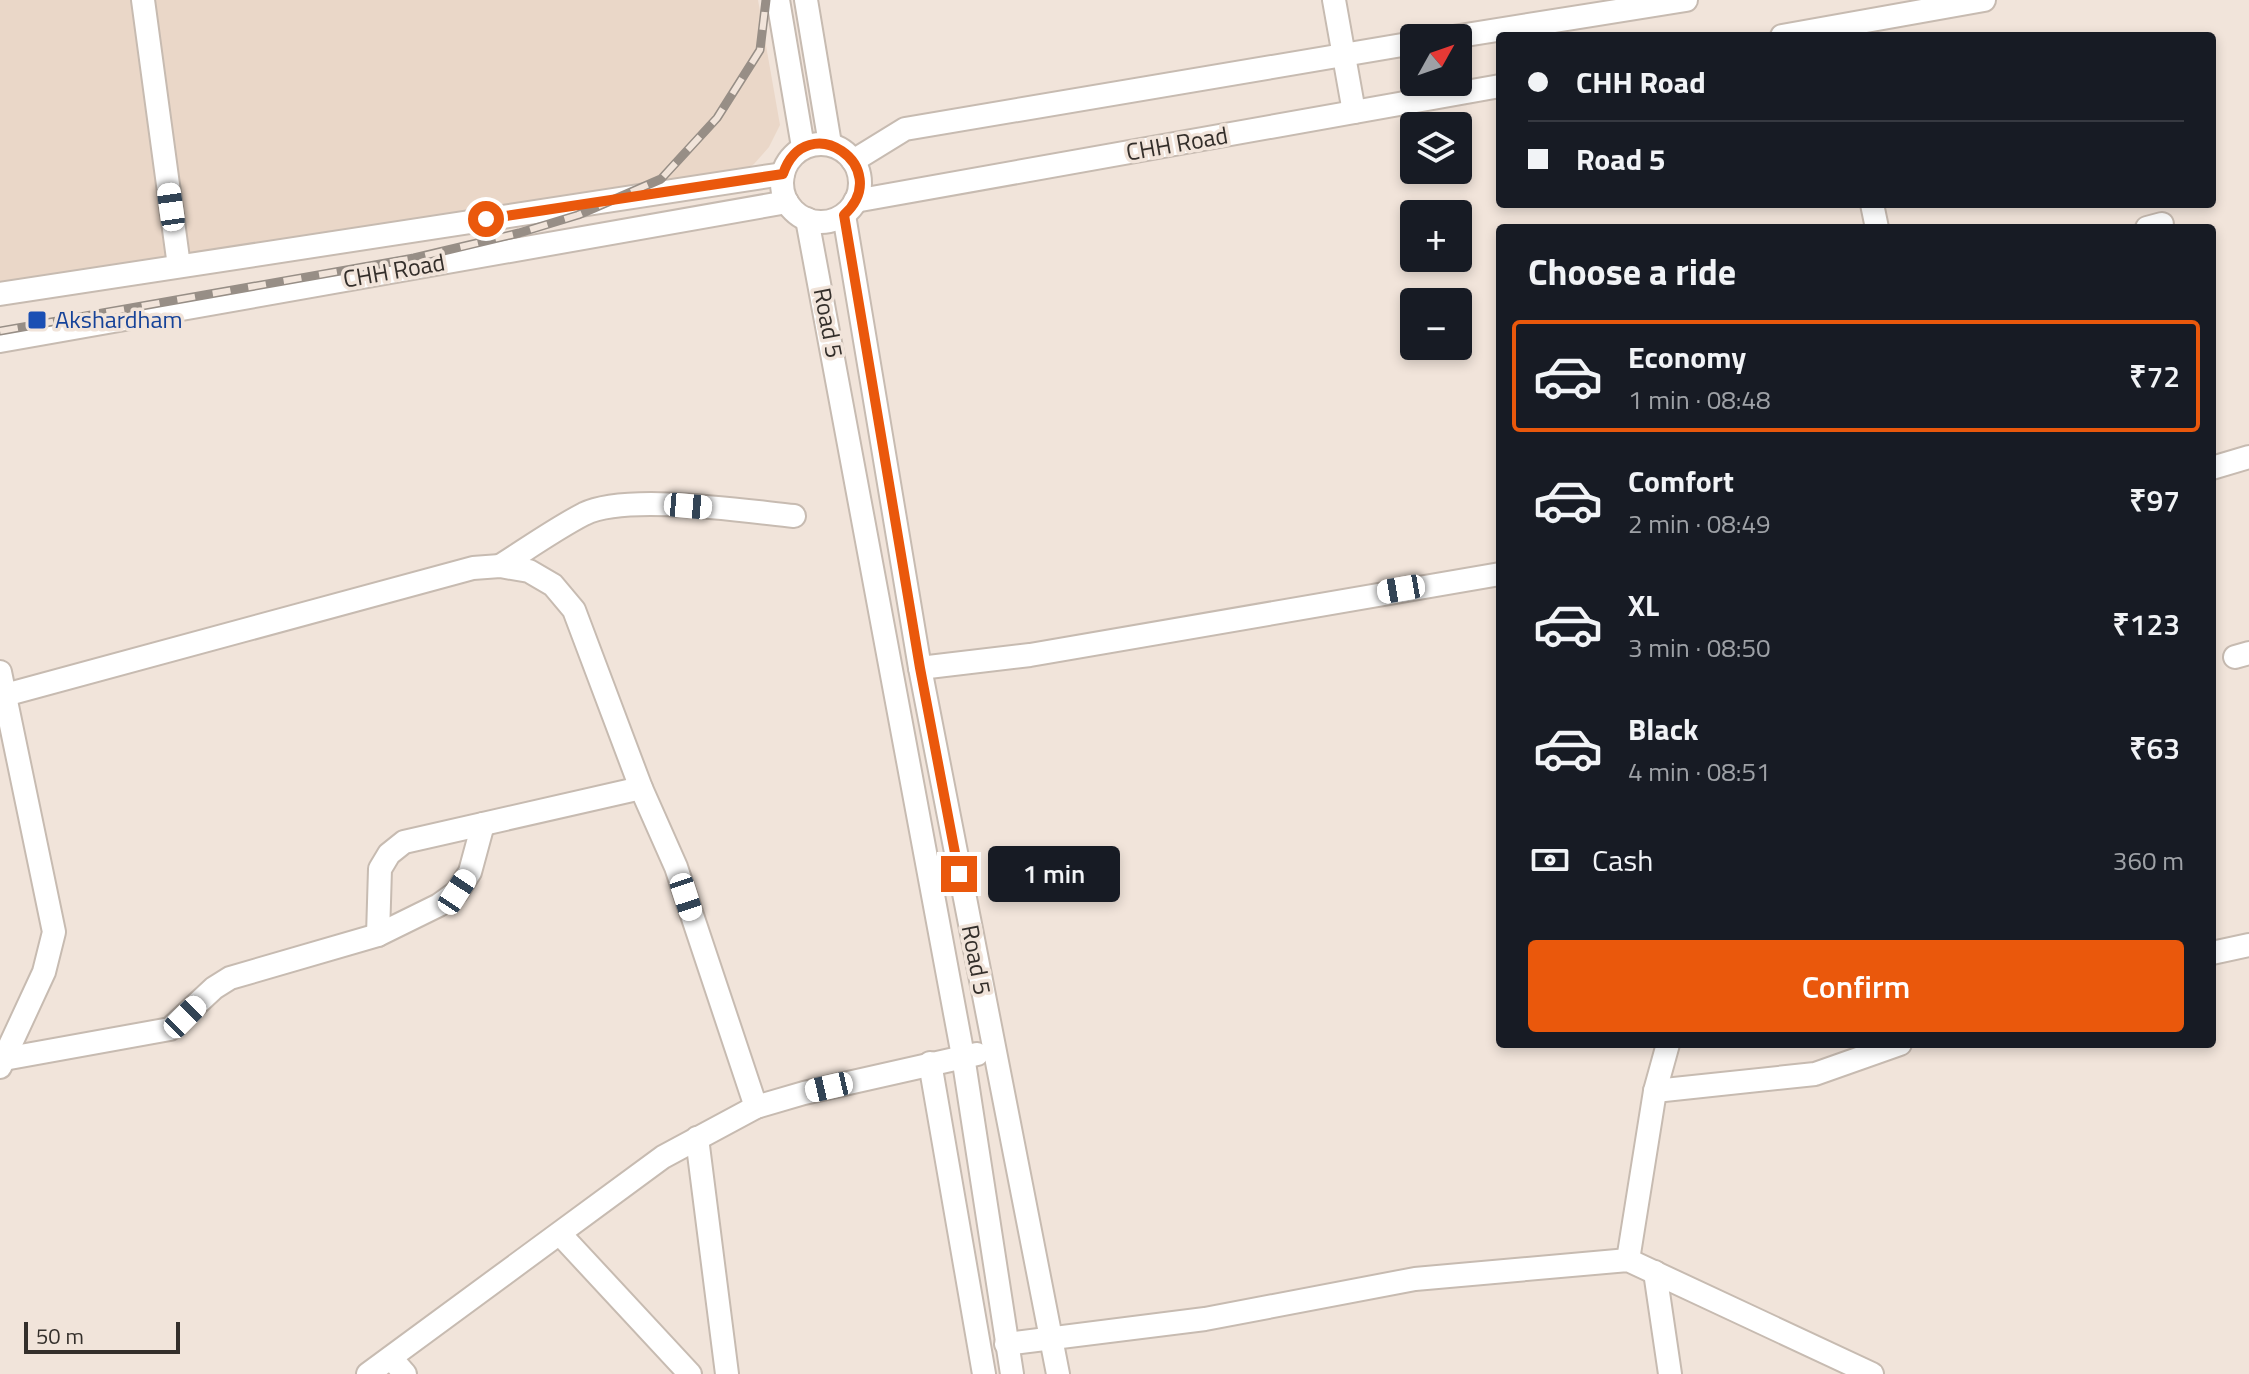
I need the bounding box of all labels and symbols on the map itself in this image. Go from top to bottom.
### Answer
north arrow [1400,24,1472,96]
street label: CHH Road [1123,116,1231,170]
car [156,182,186,232]
route start [468,201,504,237]
street label: CHH Road [340,243,448,297]
street label: Road 5 [805,285,853,361]
place label: Akshardham [55,301,183,337]
marker: Akshardham [26,309,48,331]
car [663,492,713,520]
car [1375,573,1427,605]
callout: 1 min [987,846,1119,902]
route end [941,856,977,892]
car [434,865,480,919]
car [667,870,705,924]
street label: Road 5 [953,922,1001,998]
car [160,992,210,1042]
car [803,1070,855,1104]
scale bar [24,1318,180,1354]

